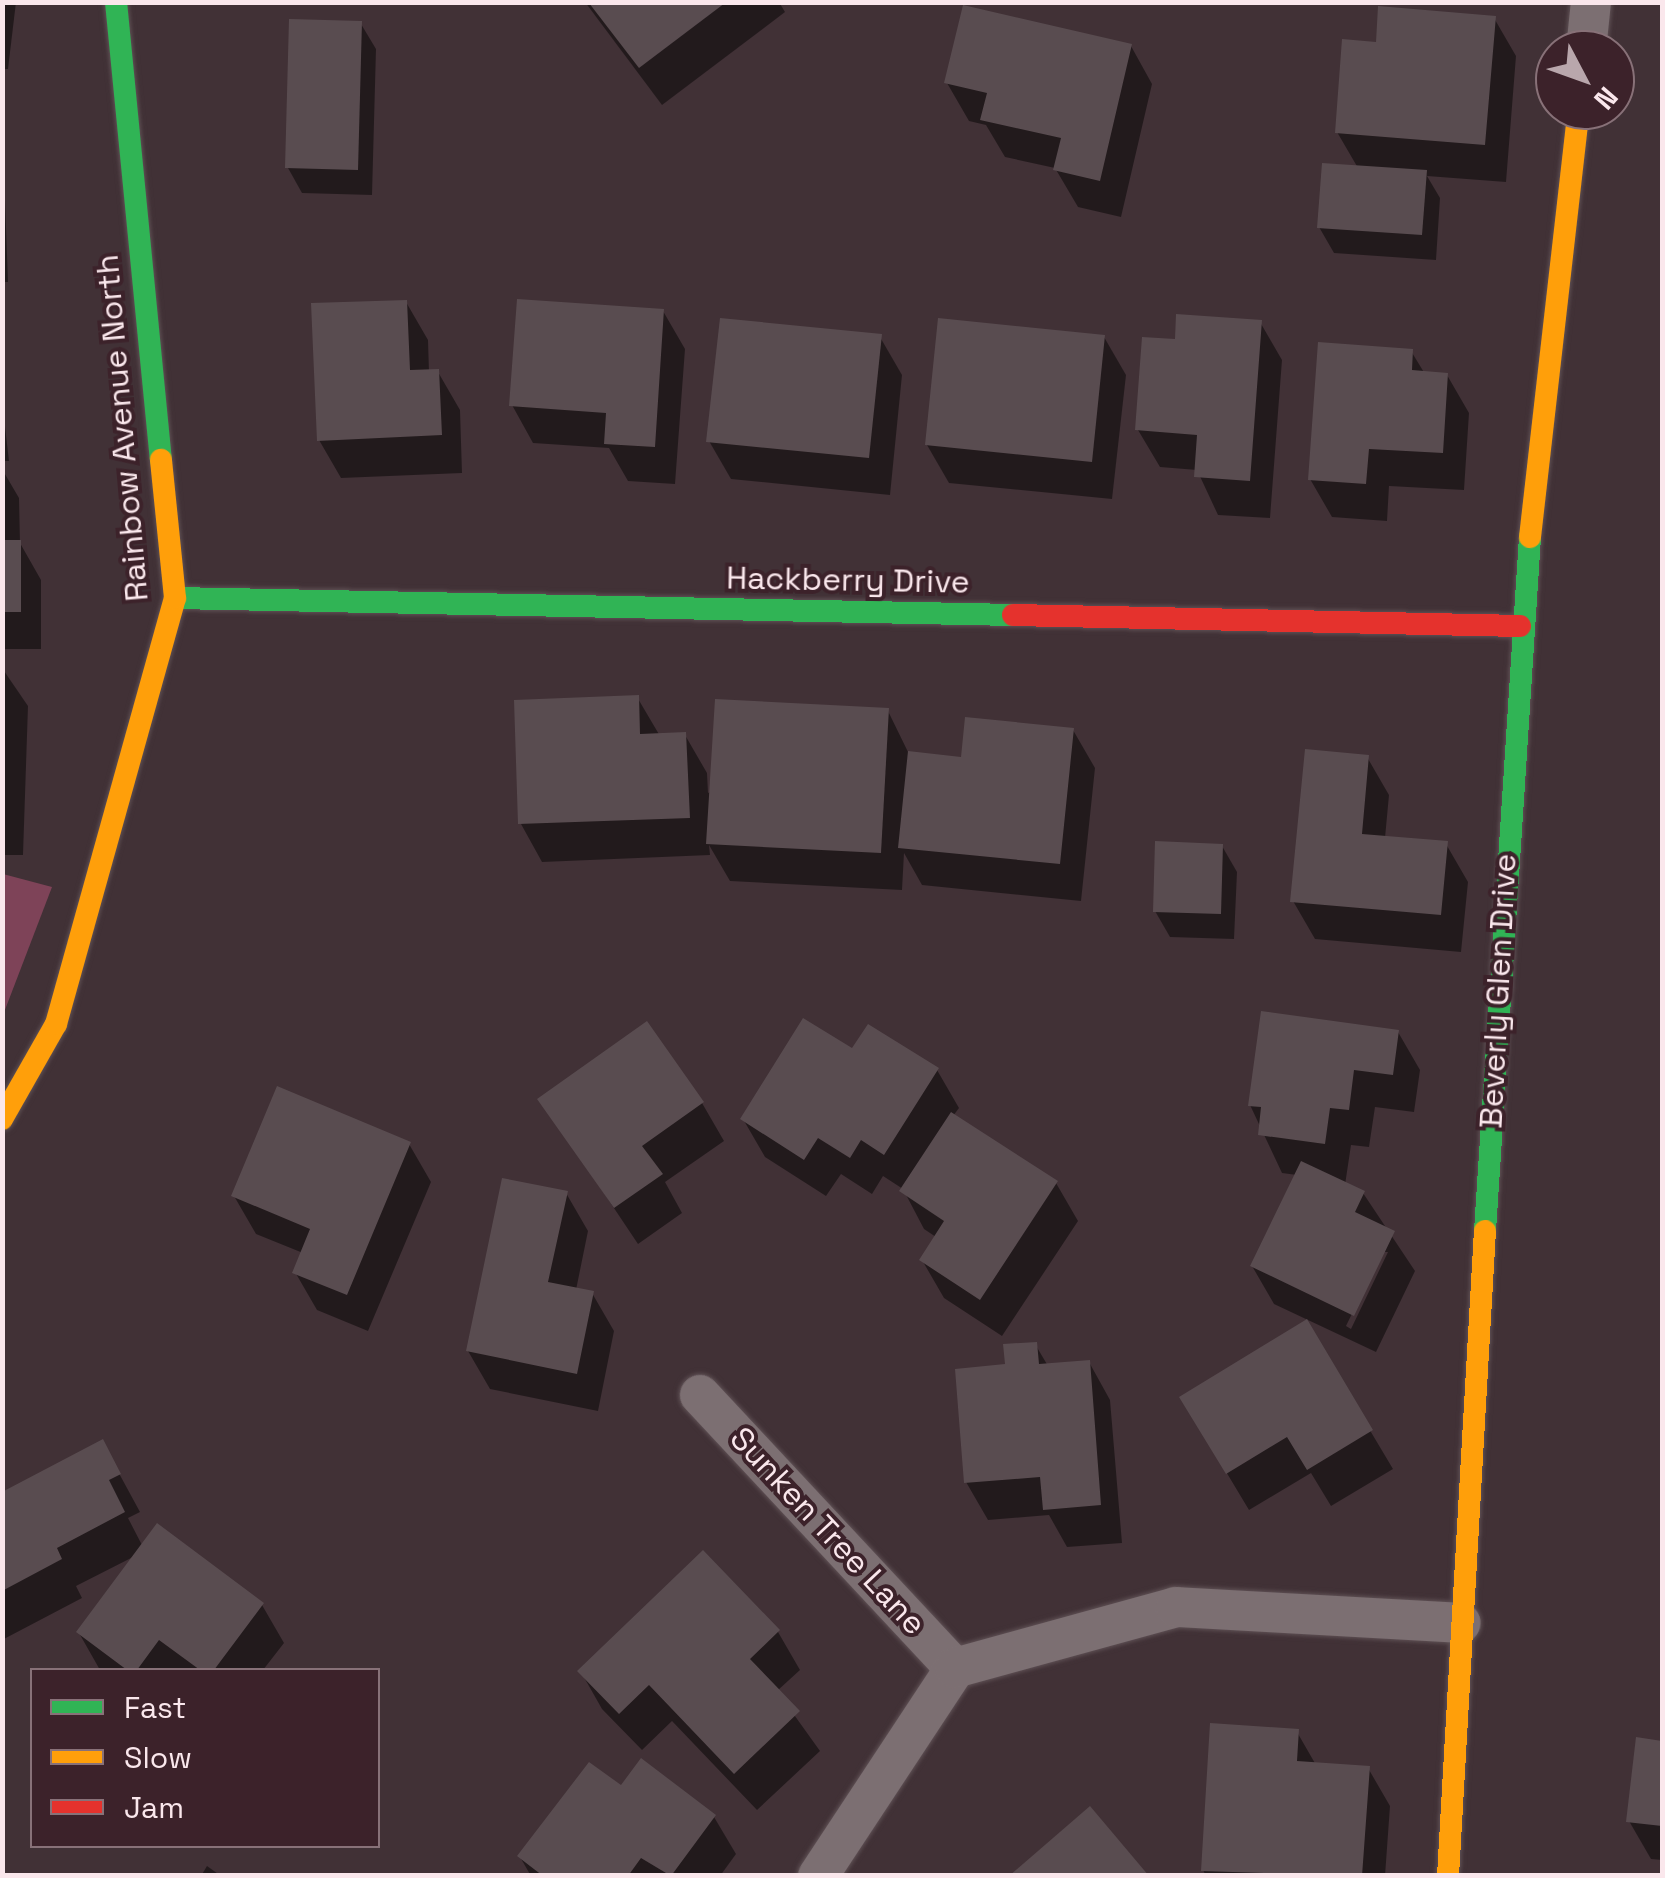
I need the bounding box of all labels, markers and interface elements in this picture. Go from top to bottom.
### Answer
north arrow [1535,30,1635,130]
text: N [1586,79,1626,117]
street label: Rainbow Avenue North [88,253,156,603]
street label: Hackberry Drive [726,559,970,601]
street label: Beverly Glen Drive [1472,853,1524,1129]
street label: Sunken Tree Lane [722,1419,934,1643]
legend [30,1668,380,1848]
text: Fast [124,1688,186,1727]
text: Slow [124,1738,192,1777]
text: Jam [124,1788,184,1827]

